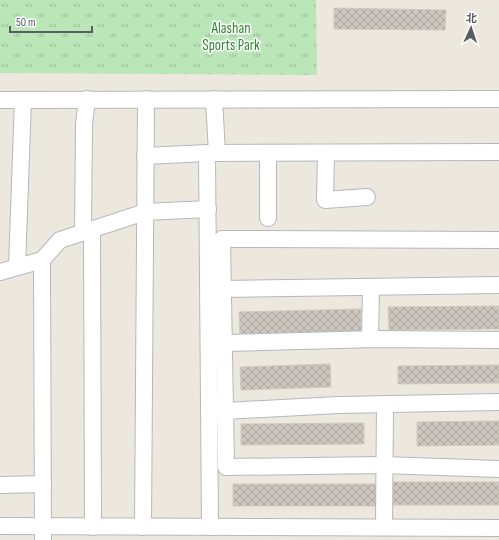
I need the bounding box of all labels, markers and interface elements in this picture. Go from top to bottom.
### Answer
scale bar [10,8,92,34]
north arrow [451,8,491,48]
text: 北 [466,12,477,25]
text: 50 m [16,15,36,30]
park label: Alashan Sports Park [202,19,260,55]

